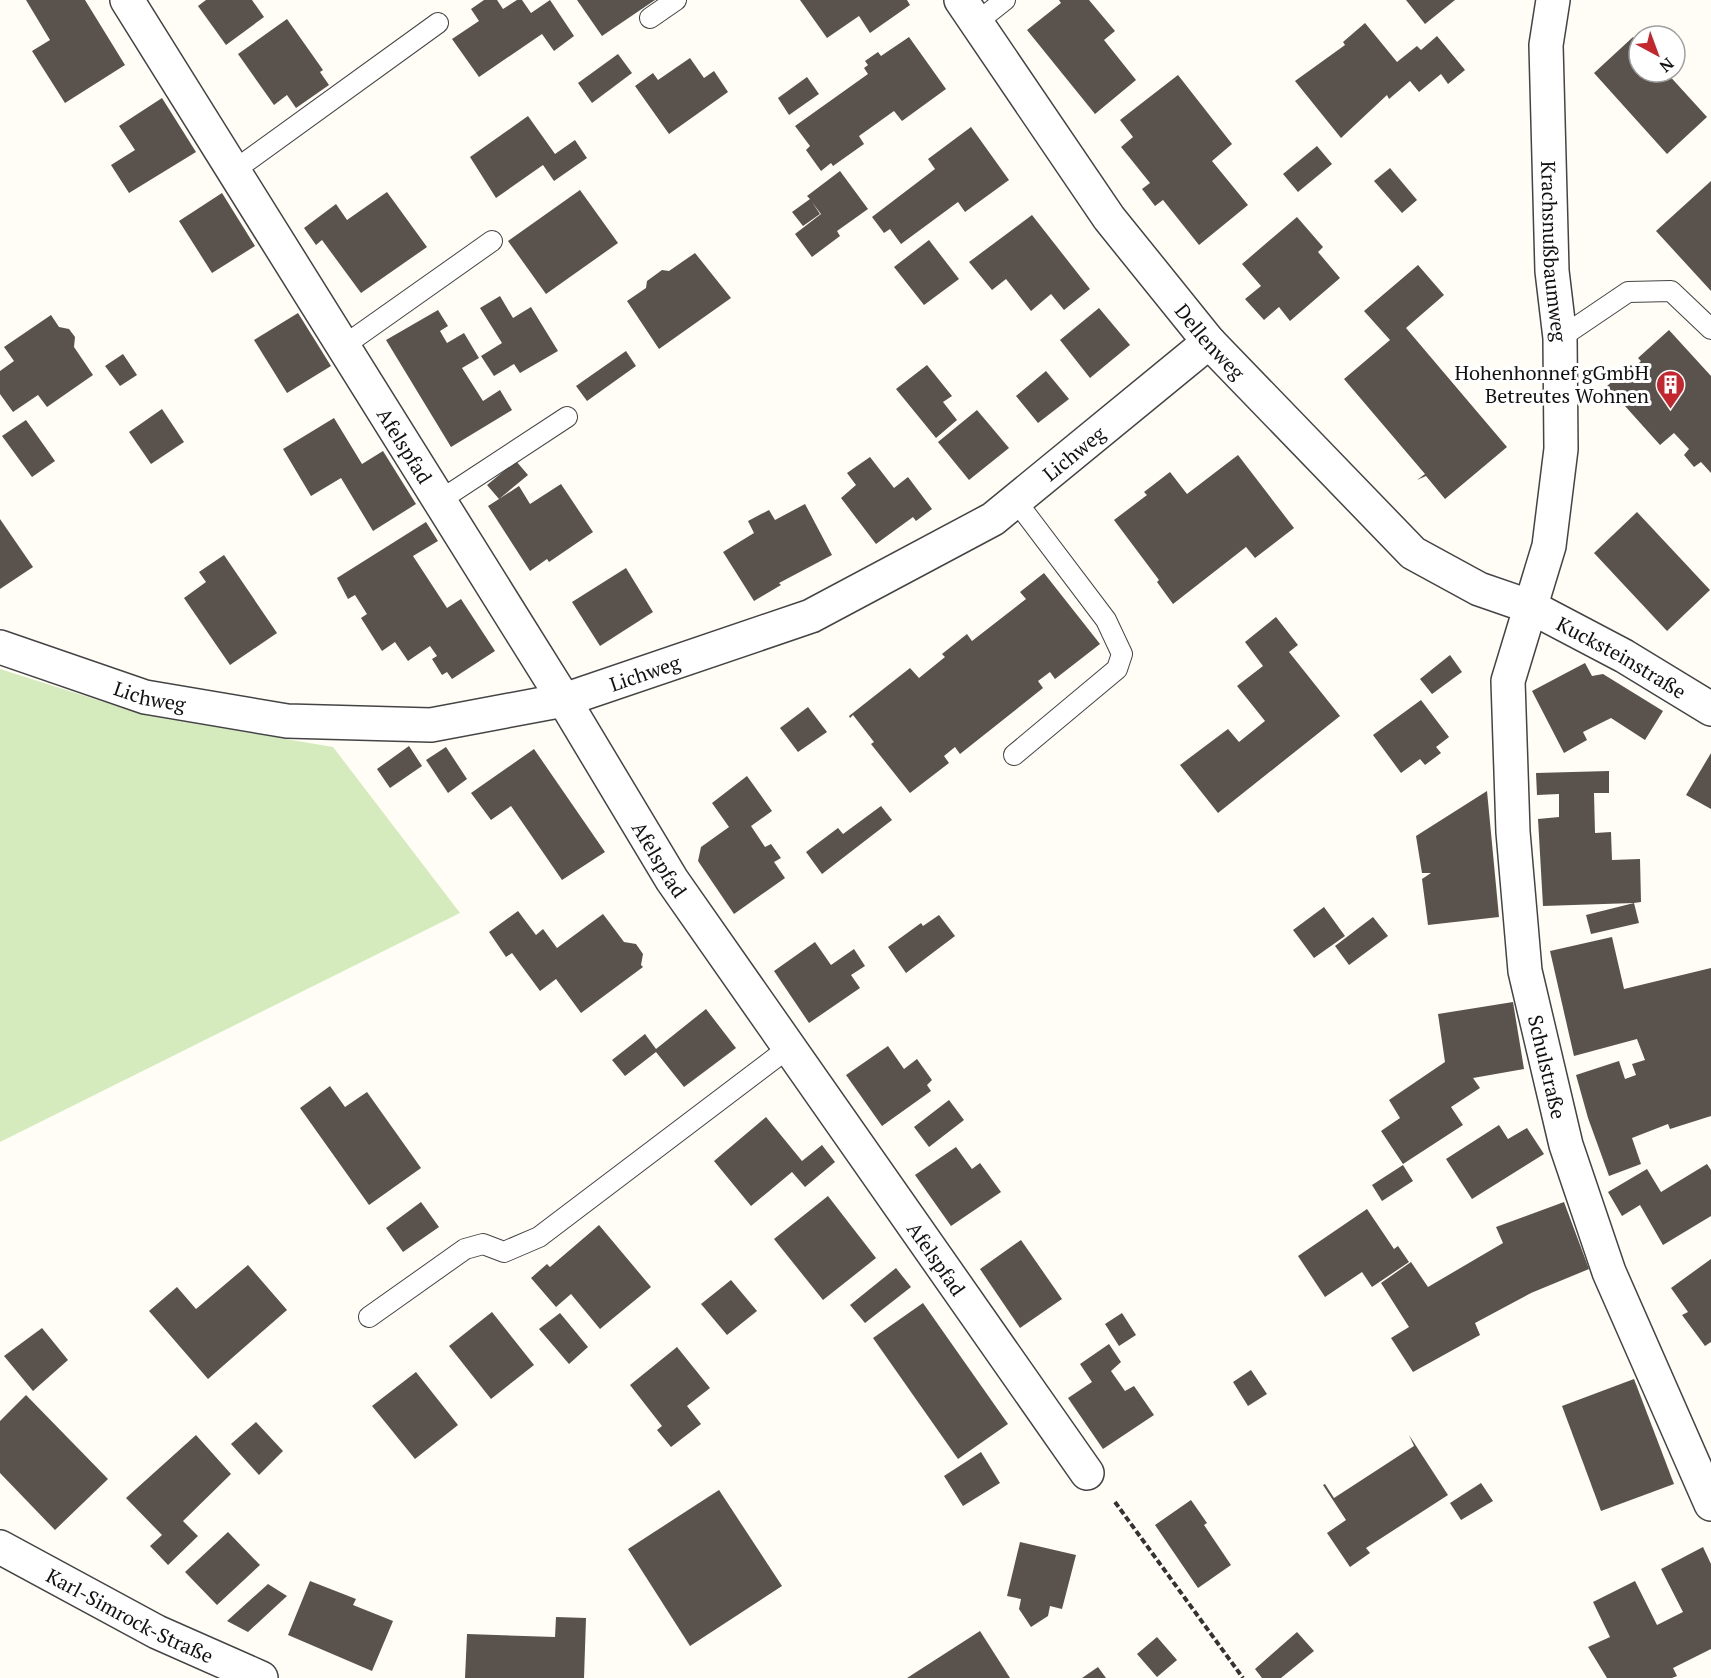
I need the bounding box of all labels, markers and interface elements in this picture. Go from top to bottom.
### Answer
north arrow [1627,24,1687,84]
text: N [1655,53,1679,78]
street label: Krachsnußbaumweg [1536,160,1574,344]
street label: Dellenweg [1169,297,1252,385]
place label: Hohenhonnef gGmbH Betreutes Wohnen [1454,359,1649,409]
building icon: Hohenhonnef gGmbH Betreutes Wohnen [1654,368,1686,410]
street label: Afelspfad [371,402,439,488]
street label: Lichweg [1037,419,1111,487]
street label: Kucksteinstraße [1552,610,1692,704]
street label: Lichweg [606,648,684,697]
street label: Lichweg [110,674,188,717]
street label: Afelspfad [626,816,693,903]
street label: Schulstraße [1522,1012,1573,1122]
street label: Afelspfad [902,1216,972,1301]
street label: Karl-Simrock-Straße [42,1561,218,1669]

